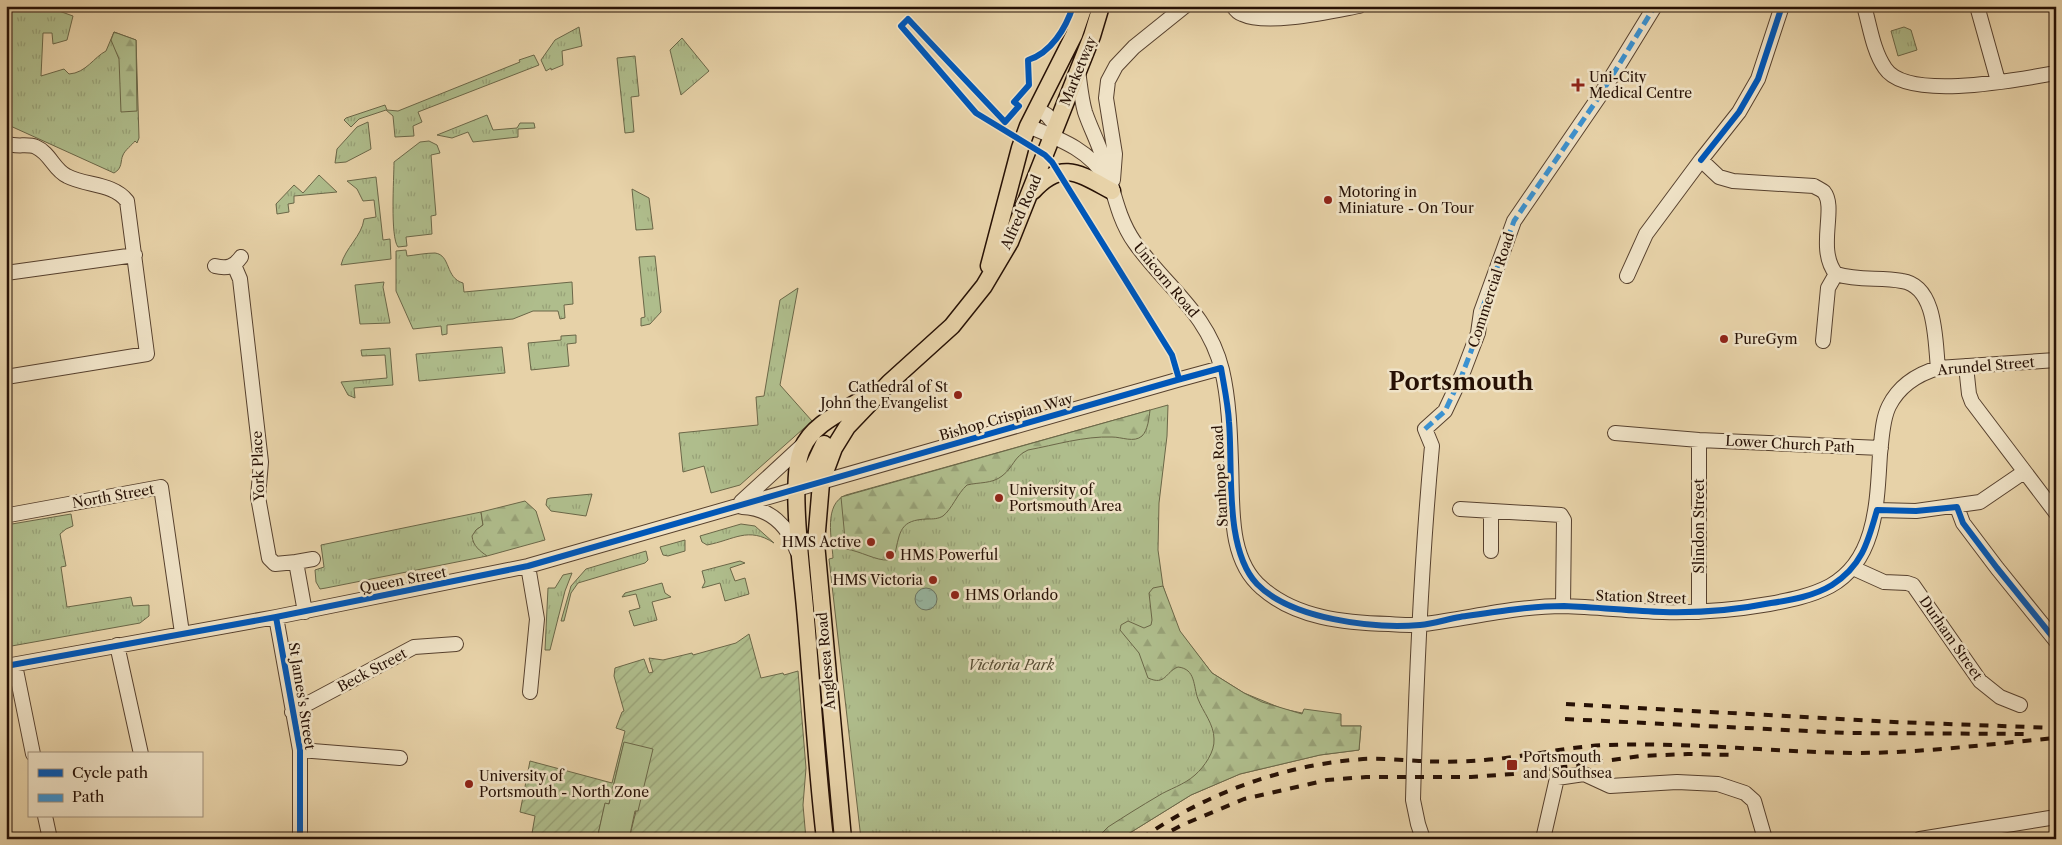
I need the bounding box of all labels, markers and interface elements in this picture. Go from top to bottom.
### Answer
street label: Marketway [1056,33,1100,109]
place label: Uni-City Medical Centre [1589,68,1692,102]
marker: Uni-City Medical Centre [1571,78,1585,92]
street label: Alfred Road [996,171,1046,253]
place label: Motoring in Miniature - On Tour [1338,183,1474,217]
marker: Motoring in Miniature - On Tour [1322,194,1334,206]
street label: Commercial Road [1464,229,1518,350]
street label: Unicorn Road [1129,239,1203,322]
place label: PureGym [1734,330,1797,348]
marker: PureGym [1718,333,1730,345]
street label: Arundel Street [1936,353,2035,379]
district label: Portsmouth [1389,367,1534,396]
place label: Cathedral of St John the Evangelist [819,378,948,412]
street label: Bishop Crispian Way [937,389,1075,445]
marker: Cathedral of St John the Evangelist [952,389,964,401]
street label: Stanhope Road [1208,424,1232,527]
street label: York Place [248,430,268,502]
street label: Lower Church Path [1725,432,1855,456]
street label: Slindon Street [1690,479,1708,573]
street label: North Street [71,480,155,512]
place label: University of Portsmouth Area [1009,481,1122,515]
marker: University of Portsmouth Area [993,492,1005,504]
place label: HMS Active [782,533,861,551]
marker: HMS Active [865,536,877,548]
place label: HMS Powerful [900,546,998,564]
marker: HMS Powerful [884,549,896,561]
street label: Queen Street [358,563,448,597]
place label: HMS Victoria [833,571,924,589]
marker: HMS Victoria [927,574,939,586]
place label: HMS Orlando [965,586,1058,604]
street label: Station Street [1595,586,1687,608]
marker: HMS Orlando [949,589,961,601]
street label: Durham Street [1915,593,1987,684]
street label: Anglesea Road [813,611,839,712]
street label: St James's Street [285,641,319,751]
street label: Beck Street [334,644,410,696]
park label: Victoria Park [968,656,1055,674]
place label: Portsmouth and Southsea [1523,748,1613,782]
legend [28,752,202,818]
marker: Portsmouth and Southsea [1505,758,1519,772]
text: Cycle path [72,763,149,782]
place label: University of Portsmouth - North Zone [479,767,649,801]
marker: University of Portsmouth - North Zone [463,778,475,790]
text: Path [72,787,105,806]

